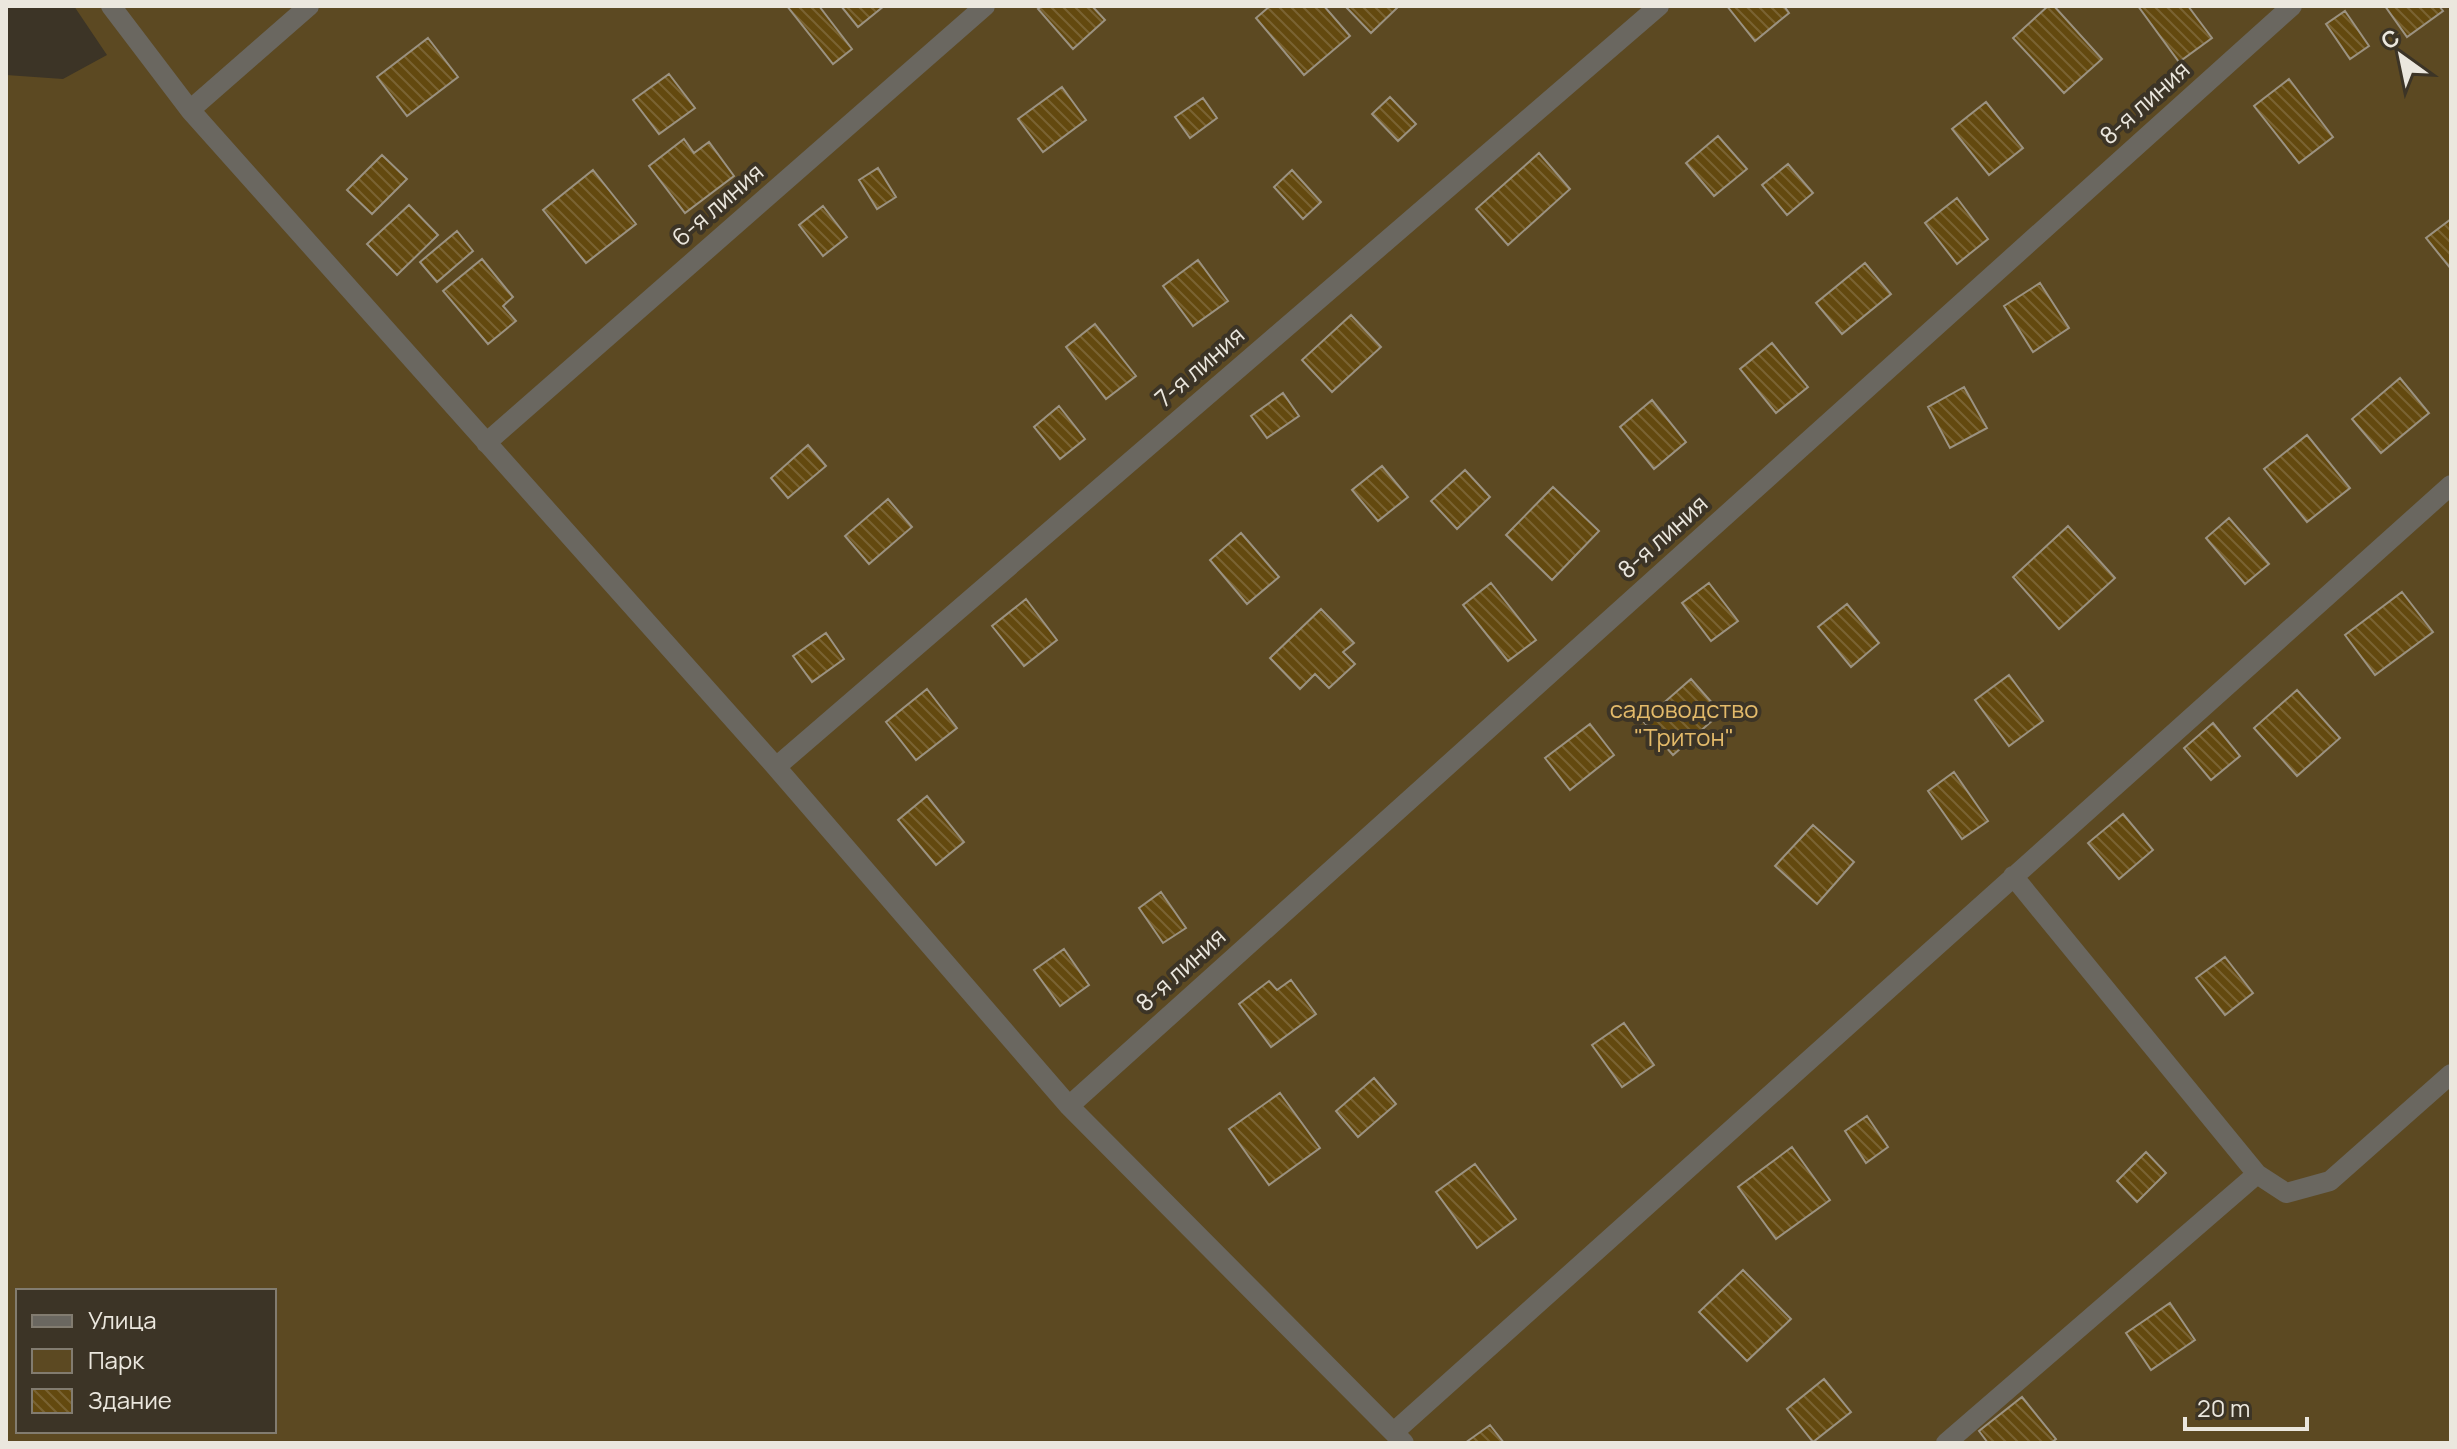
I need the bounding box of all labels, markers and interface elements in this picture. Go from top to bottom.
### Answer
north arrow [2361,16,2441,96]
text: С [2375,22,2405,56]
street label: 8-я линия [2092,53,2196,151]
street label: 6-я линия [664,155,770,253]
street label: 7-я линия [1147,318,1251,414]
street label: 8-я линия [1610,487,1714,585]
park label: садоводство "Тритон" [1610,692,1758,753]
street label: 8-я линия [1128,920,1232,1018]
legend [16,1289,276,1433]
text: Улица [88,1303,157,1336]
text: Парк [88,1343,145,1376]
scale bar [2185,1381,2307,1431]
text: Здание [88,1383,172,1416]
text: 20 m [2197,1391,2250,1424]

